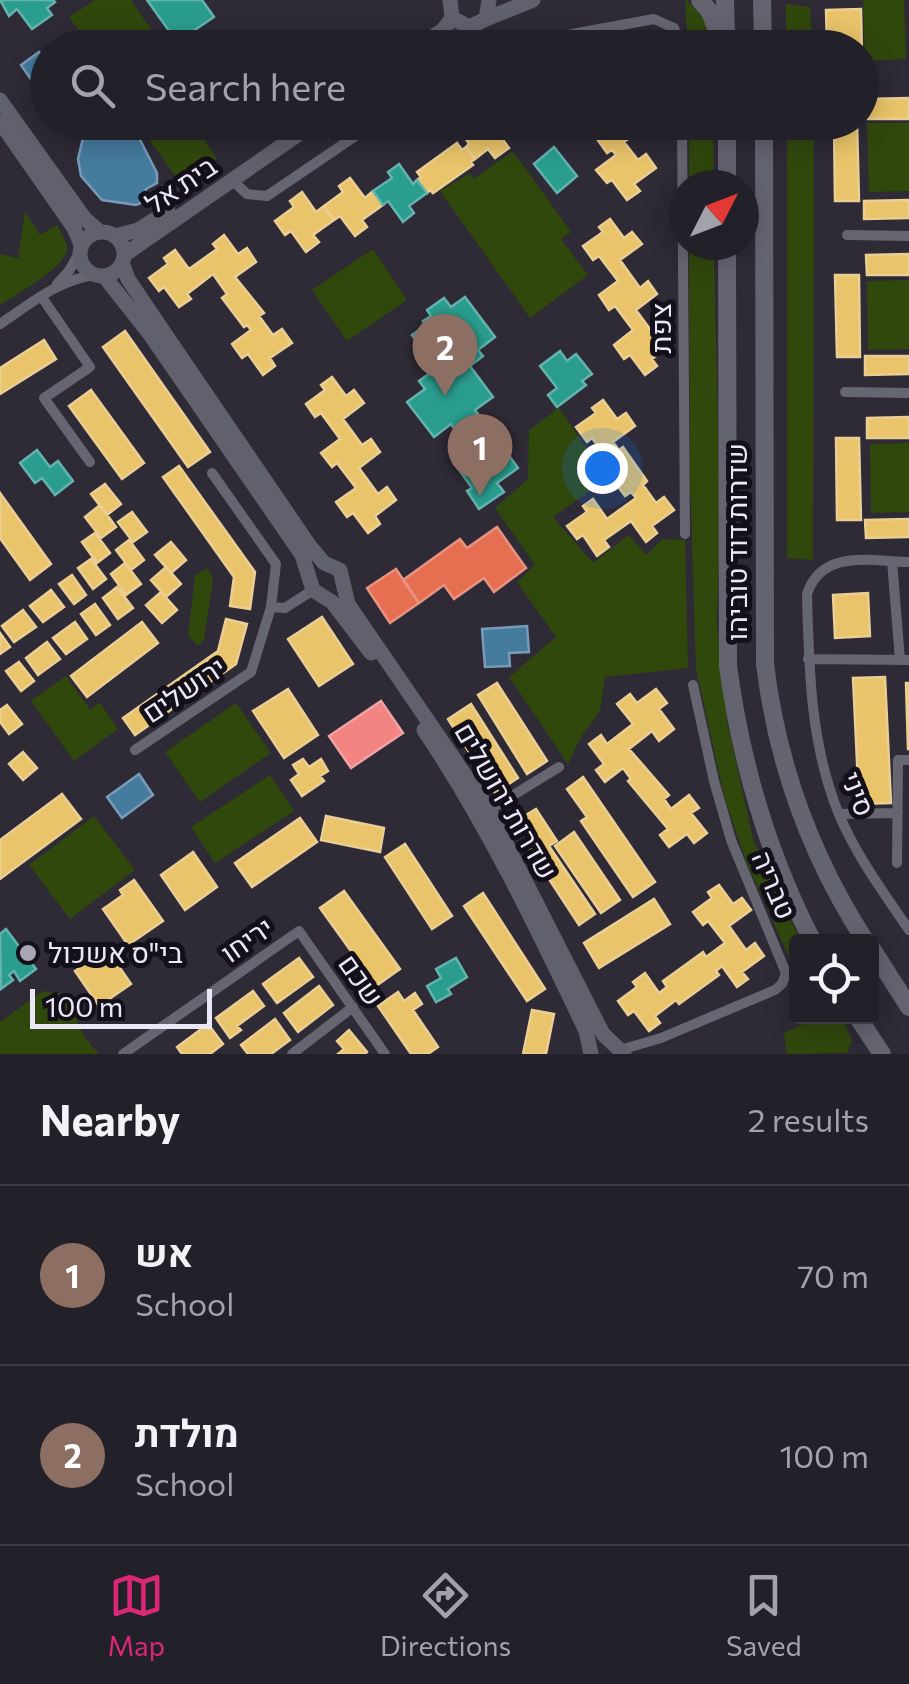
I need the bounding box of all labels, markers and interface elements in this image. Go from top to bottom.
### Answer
search box [30,30,879,140]
icon: search [65,58,120,113]
text: Search here [145,62,346,109]
street label: בית אל [138,148,223,220]
north arrow [669,170,759,260]
street label: צפת [643,303,677,353]
pin: 2 [412,314,478,396]
pin: 1 [448,414,512,496]
your location [577,443,628,494]
street label: שדרות דוד טוביהו [719,443,753,641]
street label: ירושלים [135,649,232,729]
street label: שדרות ירושלים [448,716,565,885]
street label: סיני [835,766,883,821]
street label: טבריה [745,845,804,924]
street label: יריחו [214,909,279,969]
map controls [789,934,879,1024]
button: locate [789,934,879,1024]
place label: בי"ס אשכול [48,935,183,969]
marker: בי"ס אשכול [17,942,39,964]
street label: שכם [332,947,392,1012]
scale bar [30,984,212,1028]
text: 100 m [45,989,123,1023]
text: Nearby [40,1093,180,1145]
text: 2 results [748,1099,869,1139]
text: אש [135,1228,193,1275]
text: 1 [65,1255,80,1295]
text: 70 m [797,1255,869,1295]
text: School [135,1283,234,1323]
text: מולדת [135,1408,239,1455]
text: 2 [63,1435,82,1475]
text: 100 m [780,1435,869,1475]
text: School [135,1463,234,1503]
tab: Map [107,1568,165,1662]
tab: Directions [380,1568,511,1662]
tab: Saved [726,1568,802,1662]

